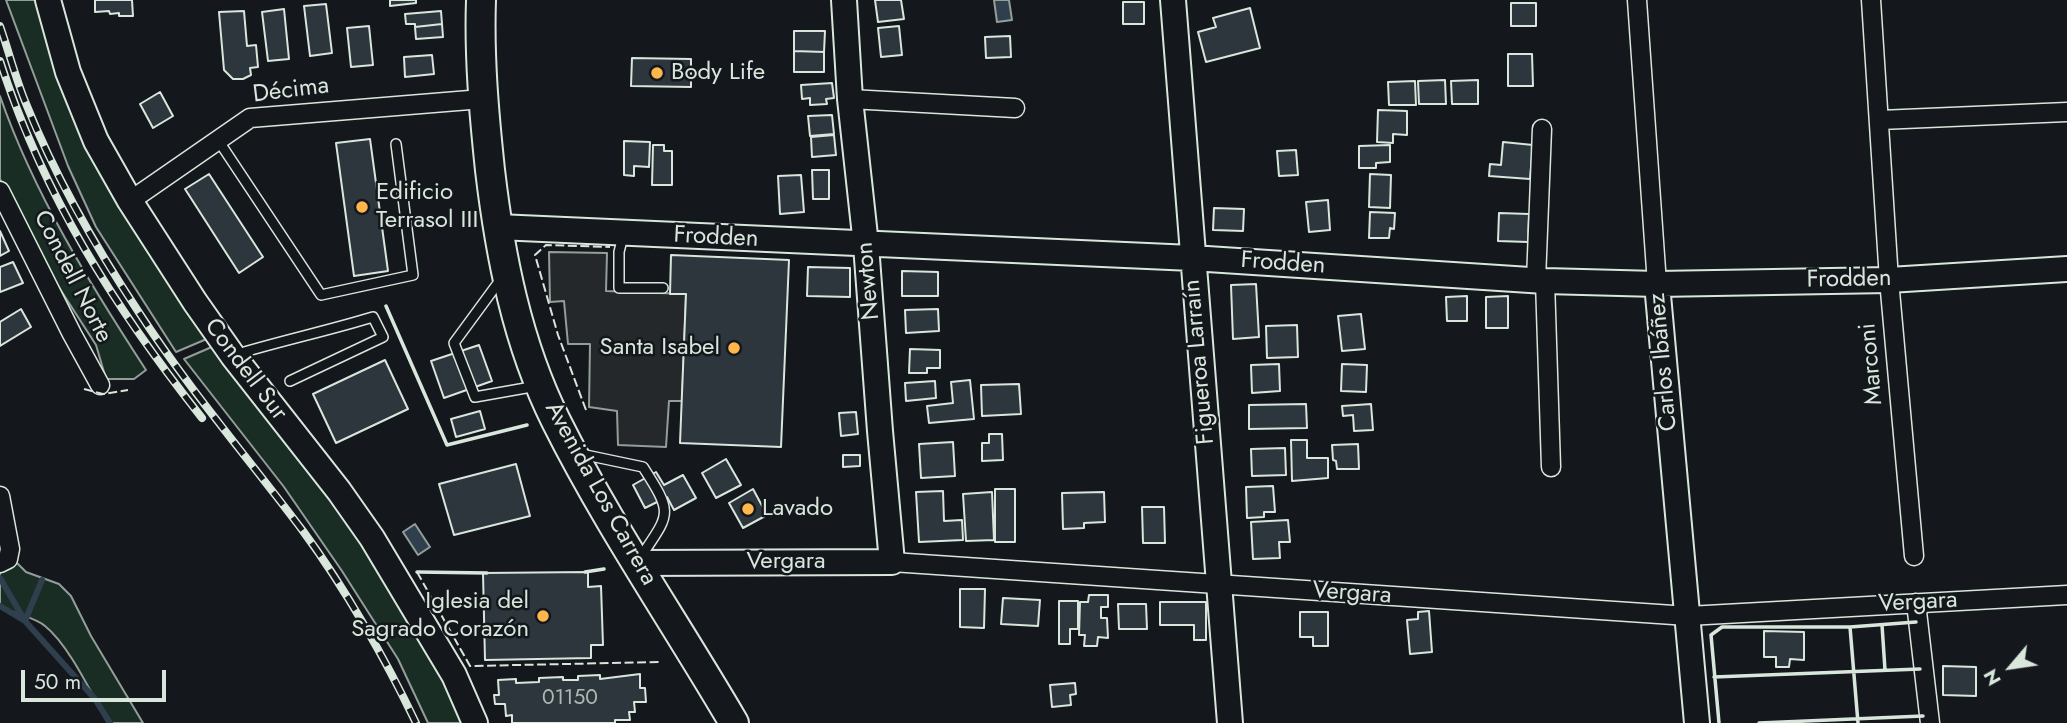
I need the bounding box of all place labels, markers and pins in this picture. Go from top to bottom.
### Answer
place label: Body Life [671,59,765,87]
marker: Body Life [649,65,665,81]
place label: Edificio Terrasol III [376,179,478,235]
marker: Edificio Terrasol III [354,199,370,215]
place label: Santa Isabel [600,334,720,362]
marker: Santa Isabel [726,340,742,356]
place label: Lavado [762,495,833,523]
marker: Lavado [740,501,756,517]
place label: Iglesia del Sagrado Corazón [351,588,529,644]
marker: Iglesia del Sagrado Corazón [535,608,551,624]

